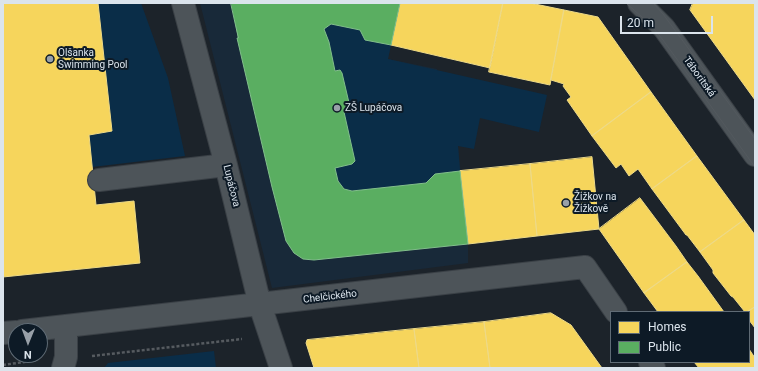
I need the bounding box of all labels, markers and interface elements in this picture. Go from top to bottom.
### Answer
scale bar [622,8,715,34]
text: 20 m [627,16,654,30]
place label: Olšanka Swimming Pool [58,47,128,70]
marker: Olšanka Swimming Pool [45,54,55,64]
street label: Táboritská [680,54,718,100]
place label: ZŠ Lupáčova [345,102,402,114]
marker: ZŠ Lupáčova [332,103,342,113]
street label: Lupáčova [220,164,242,208]
place label: Žižkov na Žižkově [574,191,616,214]
marker: Žižkov na Žižkově [561,198,571,208]
street label: Chelčického [302,288,358,306]
legend [610,311,750,363]
text: Homes [648,320,686,334]
north arrow [8,323,48,363]
text: Public [648,340,681,354]
text: N [24,348,32,361]

